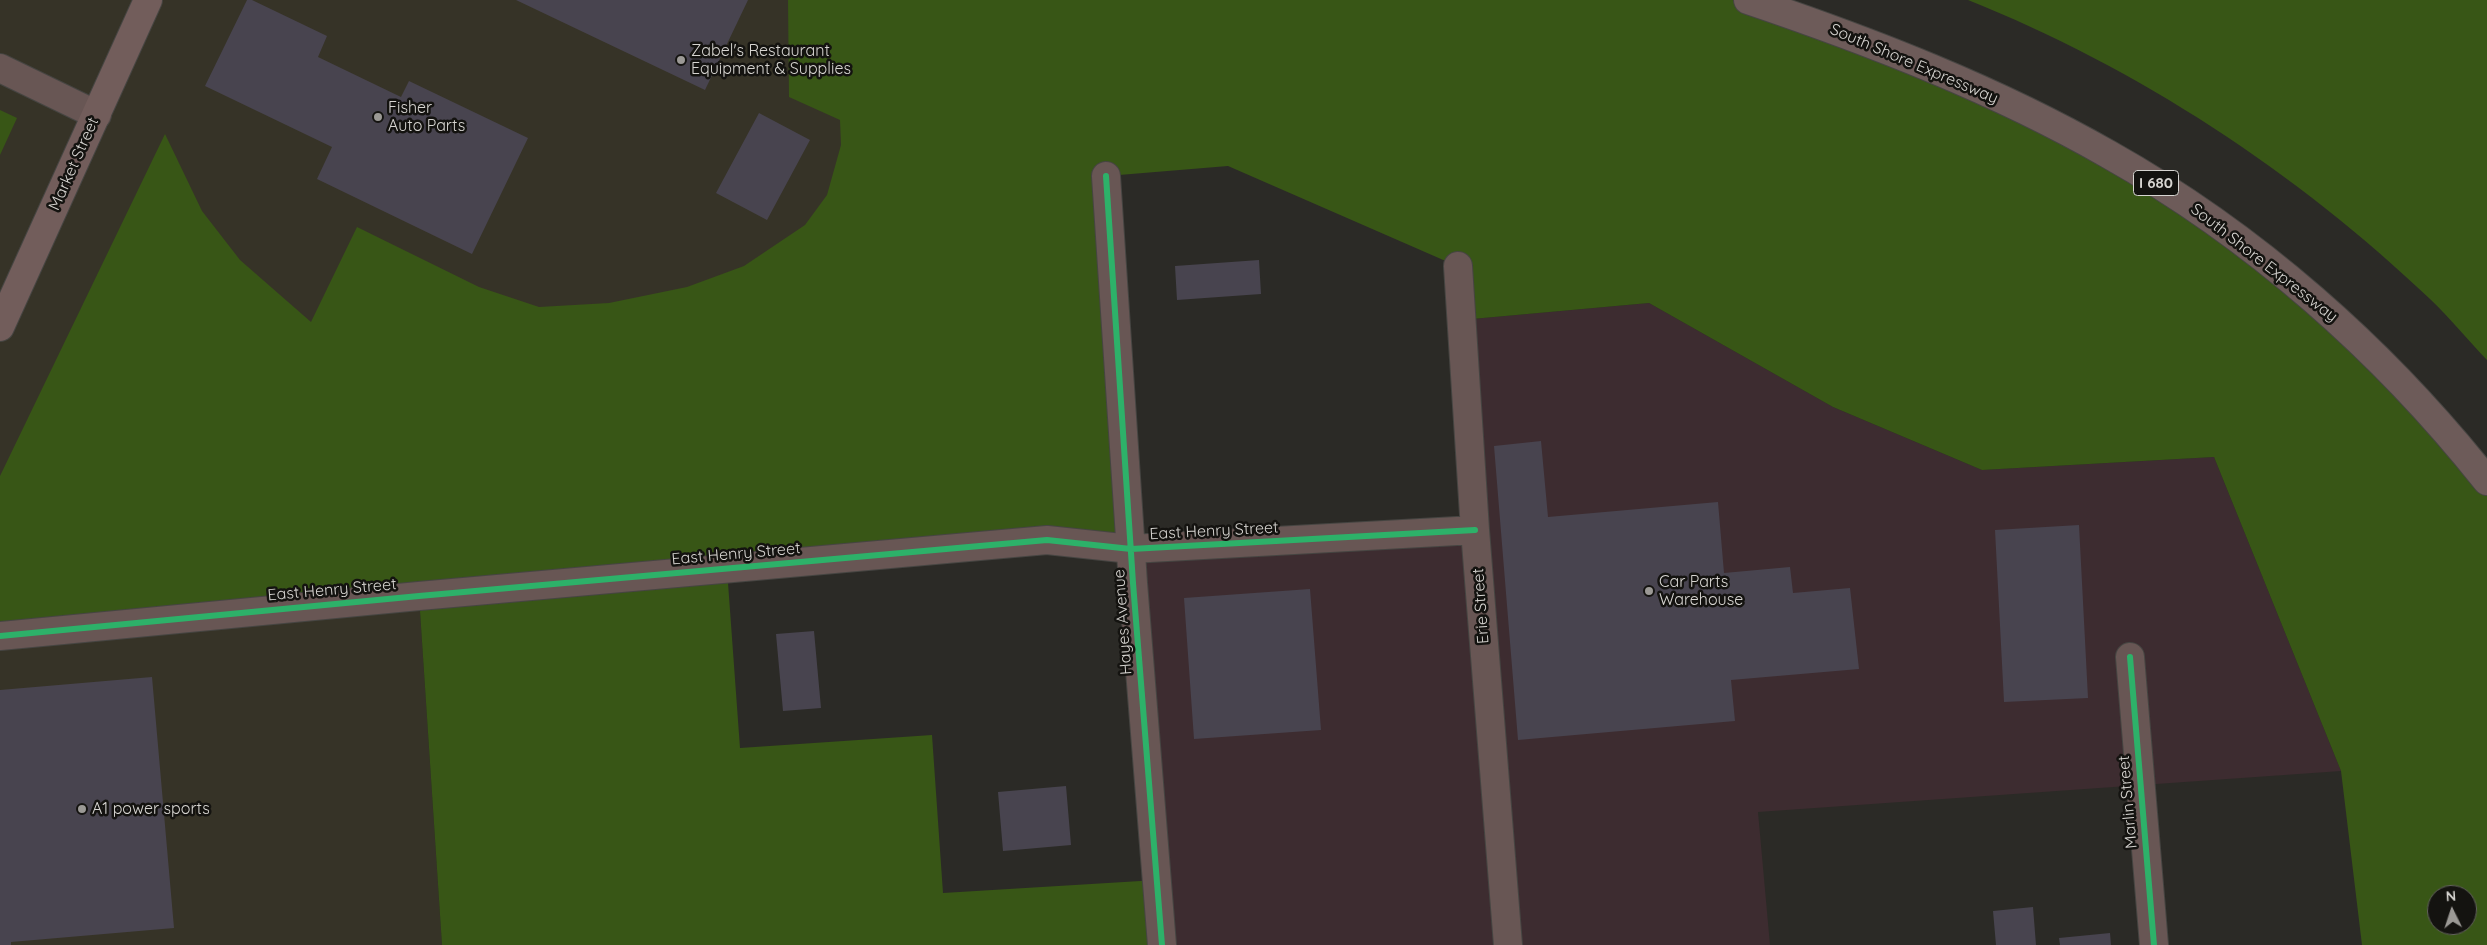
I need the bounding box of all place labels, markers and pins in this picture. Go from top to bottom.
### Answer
place label: Zabel's Restaurant Equipment & Supplies [691,41,851,79]
marker: Zabel's Restaurant Equipment & Supplies [675,54,687,66]
place label: Fisher Auto Parts [388,98,465,136]
marker: Fisher Auto Parts [372,111,384,123]
place label: Car Parts Warehouse [1659,572,1743,610]
marker: Car Parts Warehouse [1643,585,1655,597]
place label: A1 power sports [92,799,210,819]
marker: A1 power sports [76,803,88,815]

